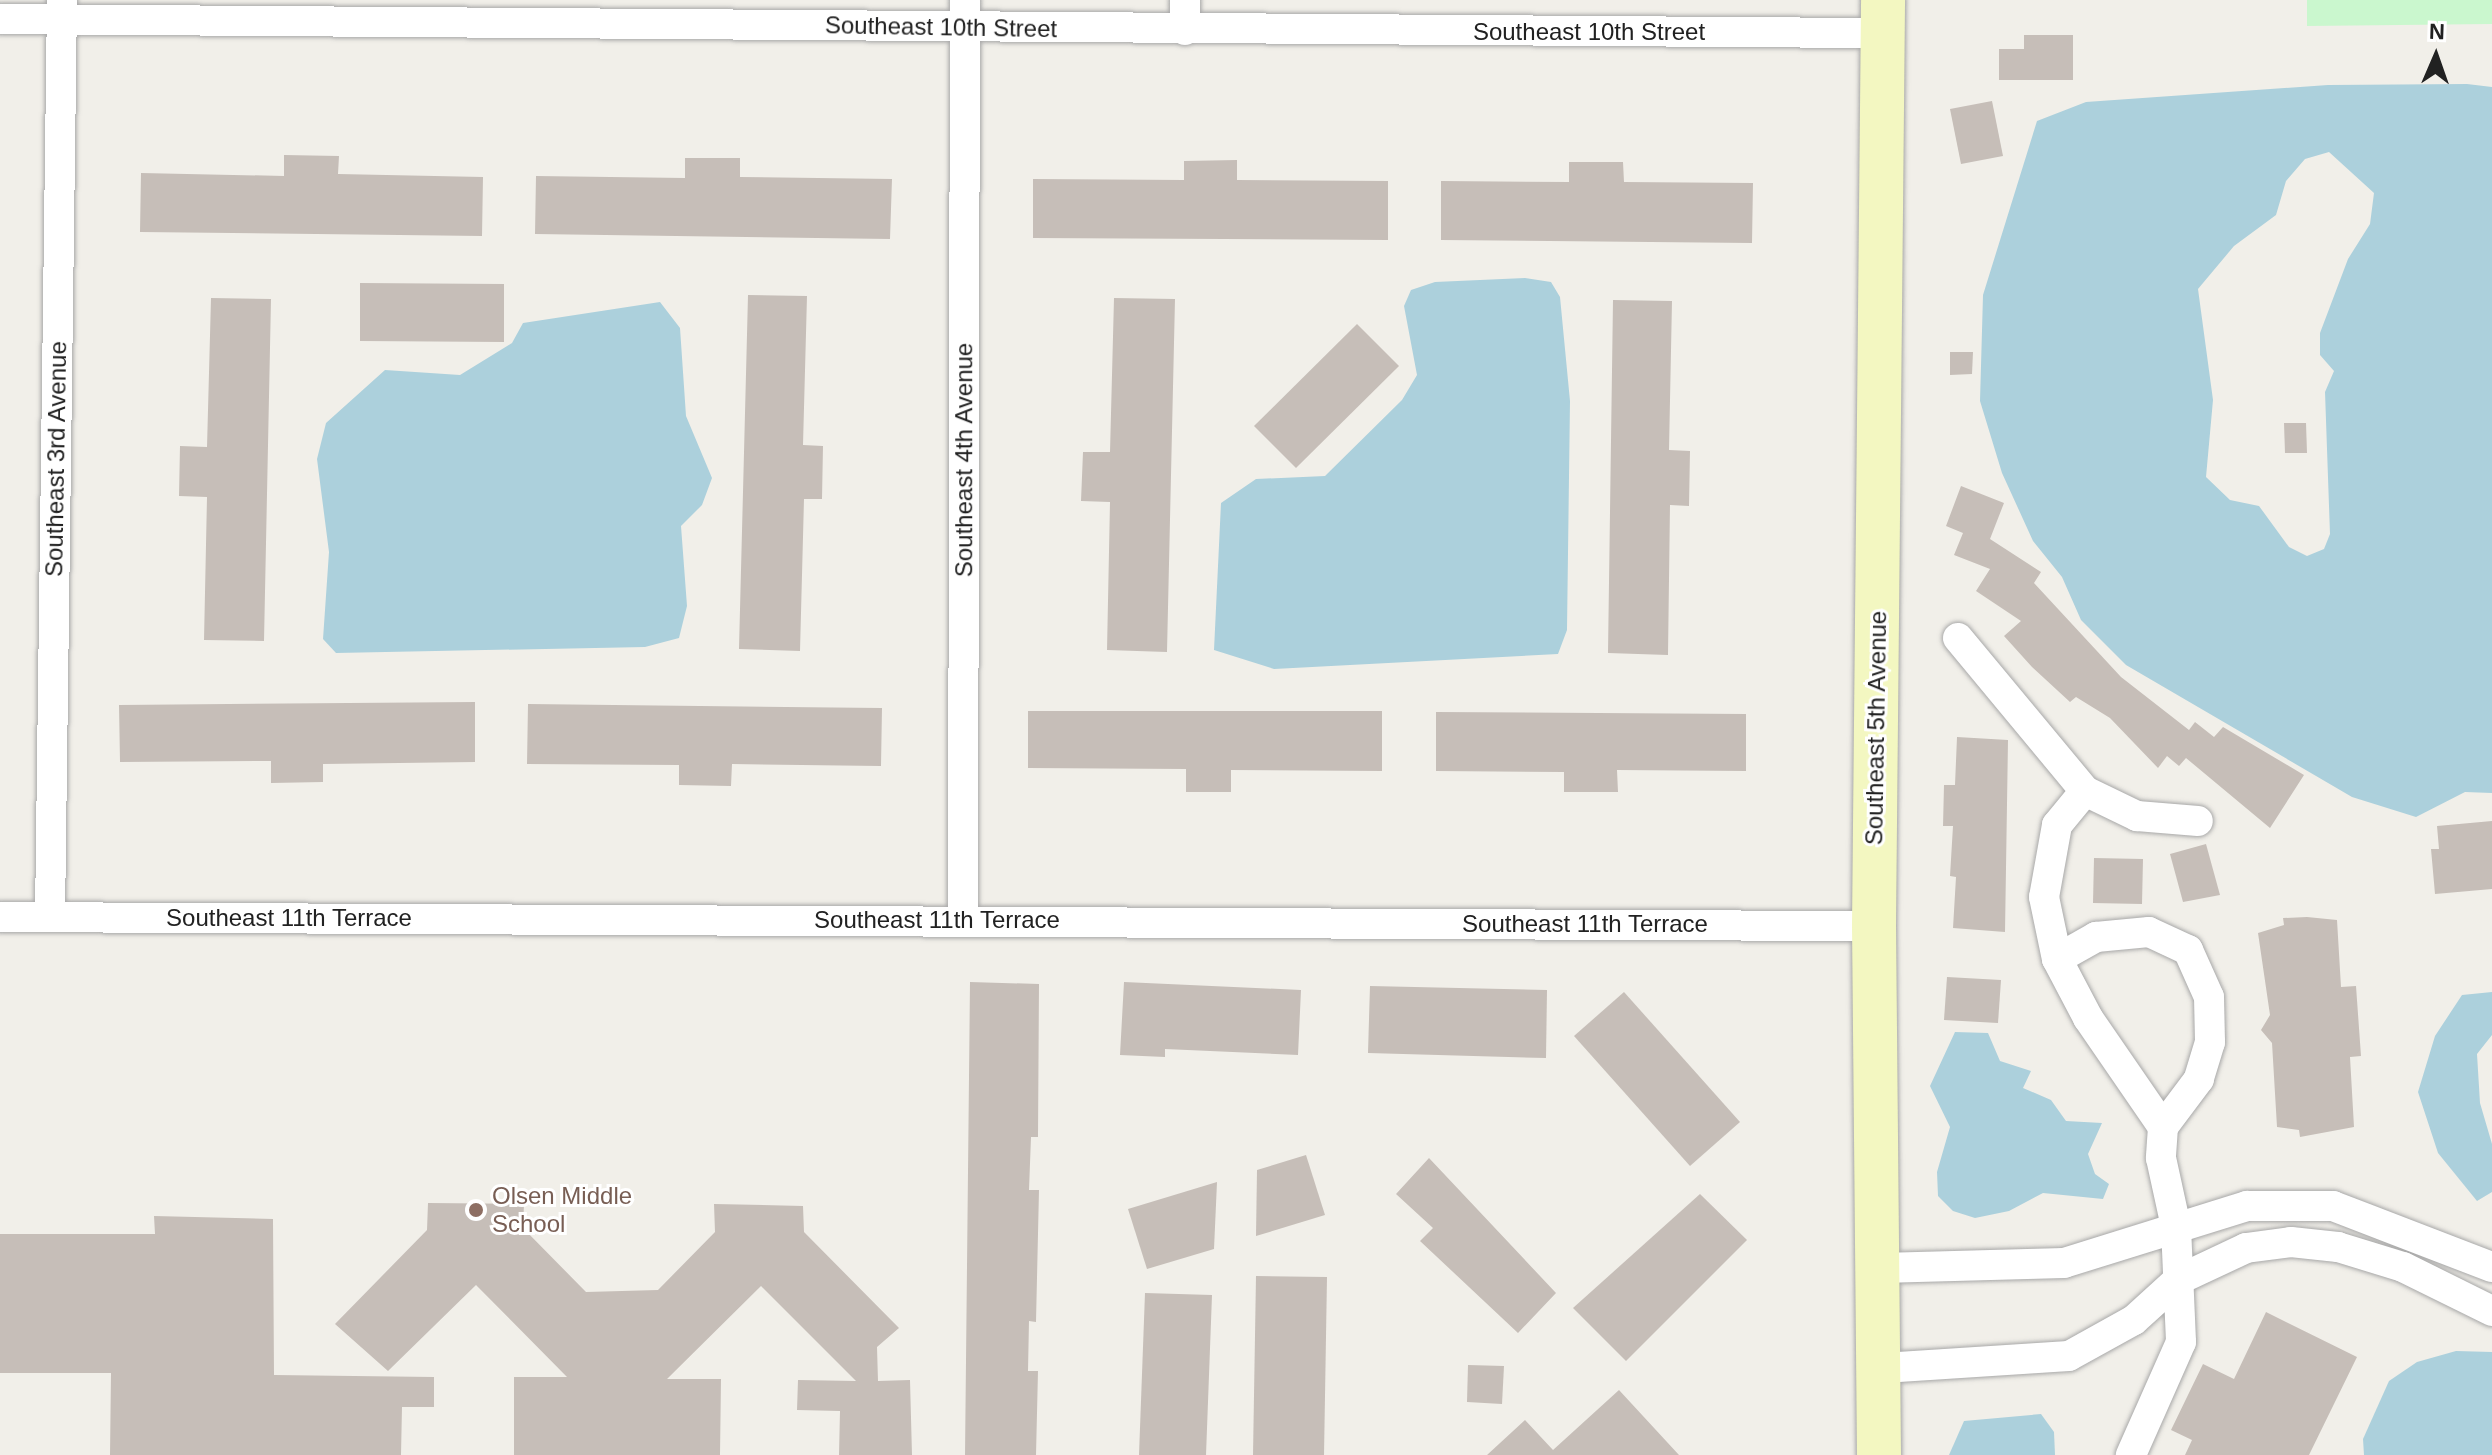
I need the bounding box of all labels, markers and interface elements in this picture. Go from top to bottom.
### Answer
street label: Southeast 10th Street [825,11,1057,43]
north arrow [2396,16,2476,96]
street label: Southeast 10th Street [1473,18,1705,46]
text: N [2428,19,2445,44]
street label: Southeast 3rd Avenue [40,340,72,578]
street label: Southeast 4th Avenue [950,342,978,578]
street label: Southeast 5th Avenue [1860,610,1892,846]
street label: Southeast 11th Terrace [166,904,412,932]
street label: Southeast 11th Terrace [814,906,1060,934]
street label: Southeast 11th Terrace [1462,910,1708,938]
place label: Olsen Middle School [492,1182,632,1238]
marker: Olsen Middle School [467,1201,485,1219]

